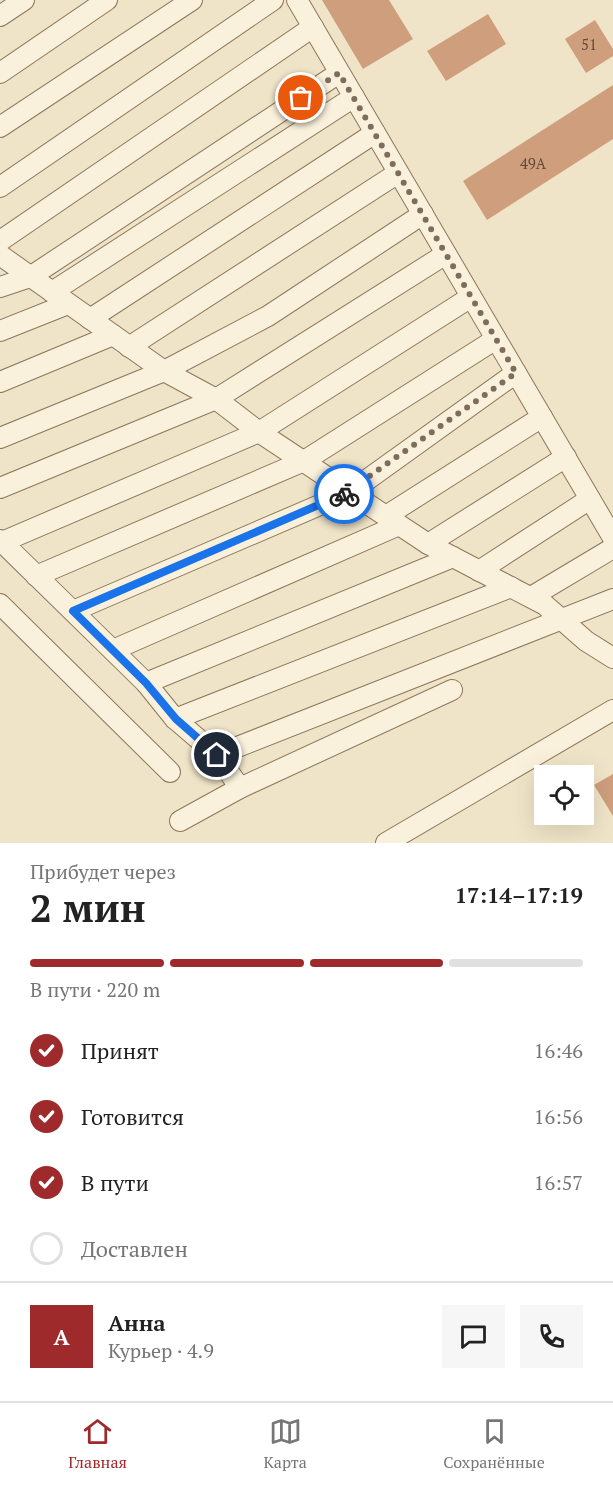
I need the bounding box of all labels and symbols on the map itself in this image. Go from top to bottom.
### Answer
house number: 51 [581,34,597,54]
pin [275,72,326,123]
house number: 49А [520,153,547,173]
courier [314,464,374,524]
pin [191,729,242,780]

